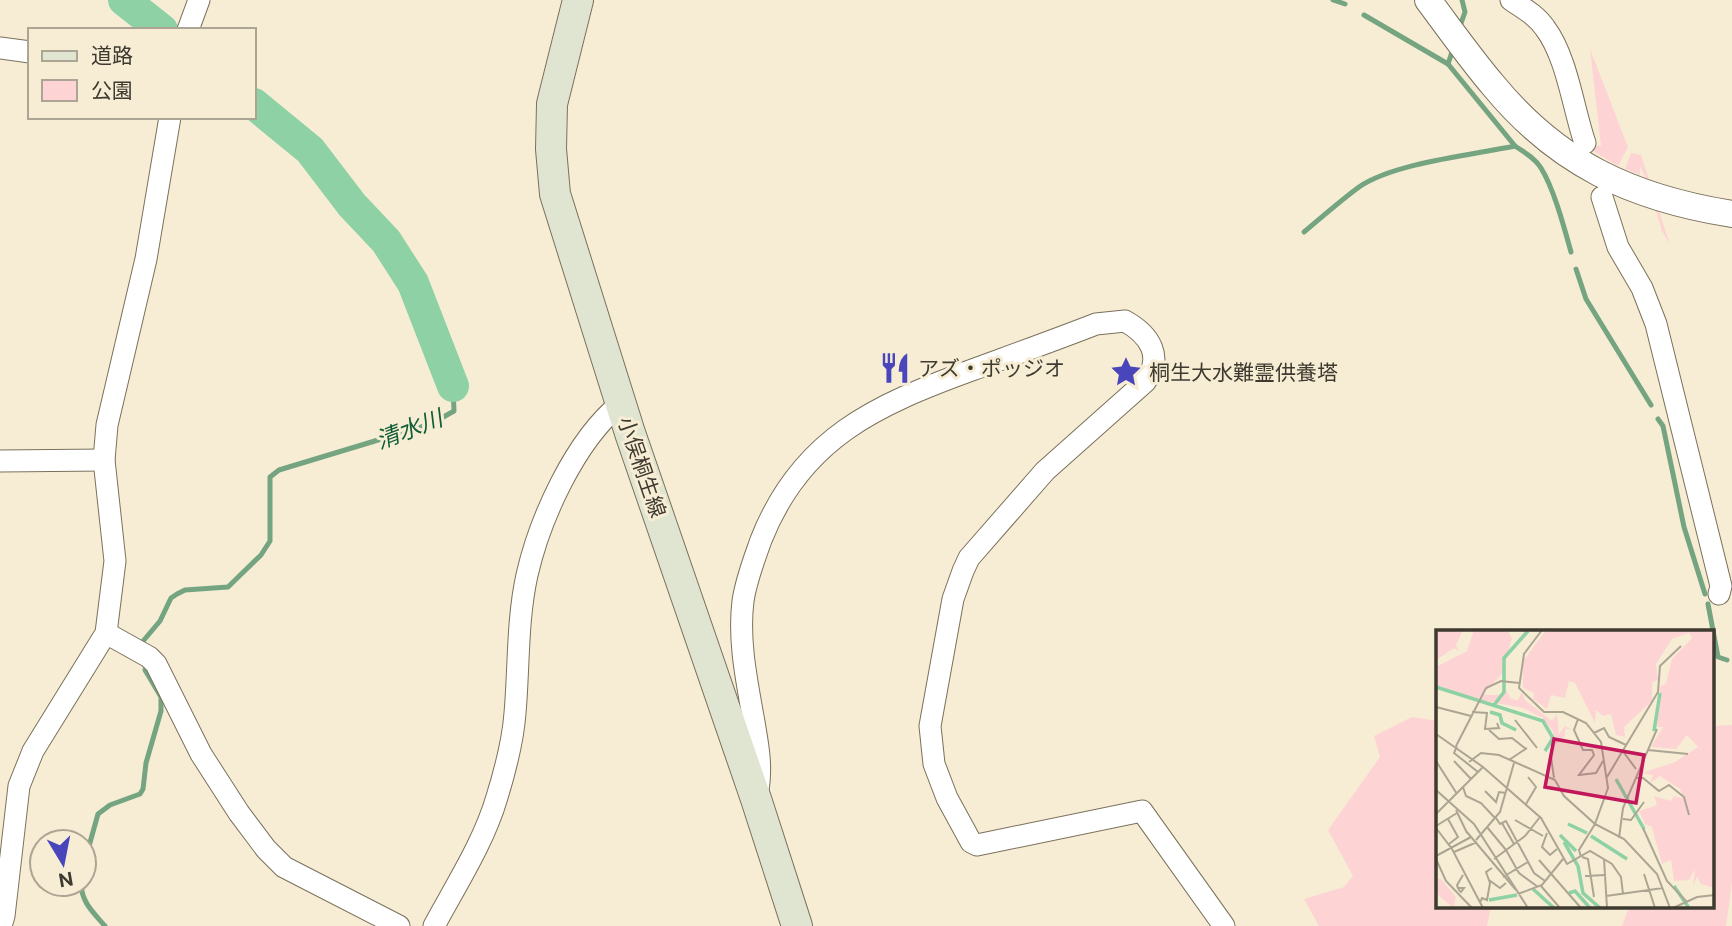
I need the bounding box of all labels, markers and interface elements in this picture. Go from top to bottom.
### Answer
legend [28,28,256,119]
text: 道路 [91,43,133,68]
text: 公園 [91,78,133,103]
restaurant icon: アズ・ポッジオ [878,351,912,385]
place icon: 桐生大水難霊供養塔 [1109,355,1143,389]
place label: アズ・ポッジオ [918,356,1065,381]
place label: 桐生大水難霊供養塔 [1149,360,1338,385]
water label: 清水川 [372,403,449,454]
street label: 小俣桐生線 [613,413,671,521]
inset map [1436,630,1714,908]
north arrow [28,828,98,898]
text: N [57,868,75,892]

